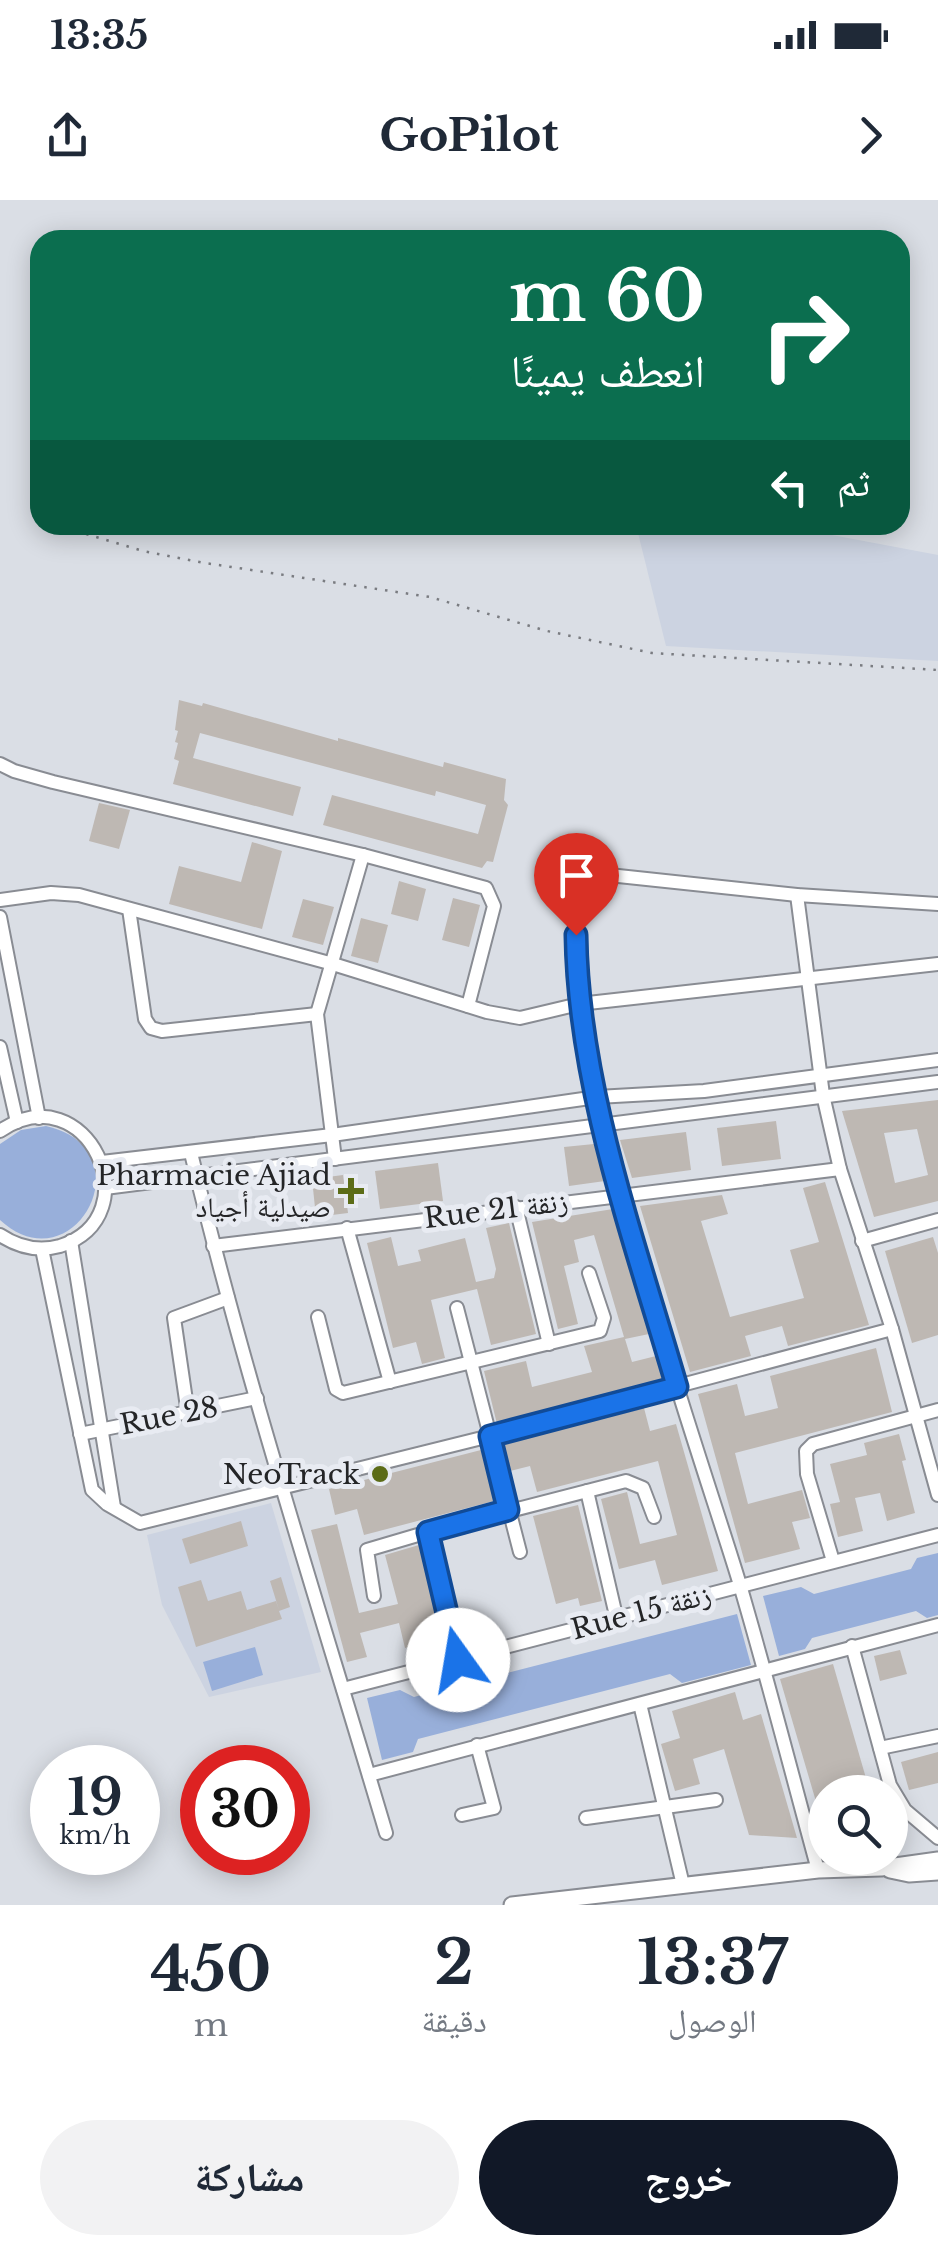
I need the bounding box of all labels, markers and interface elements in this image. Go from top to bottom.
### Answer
text: 13:35 [50,12,148,59]
text: GoPilot [379,107,559,163]
icon: share [40,108,95,163]
icon: forward [843,108,898,163]
text: 60 m [509,253,705,340]
icon: right [740,270,870,400]
text: انعطف يمينًا [511,343,705,399]
text: ثم [837,459,870,506]
icon: left [762,460,817,515]
pin [534,833,619,936]
icon: arrive [549,848,604,903]
place label: Pharmacie Ajiad صيدلية أجياد [96,1158,331,1225]
marker: Pharmacie Ajiad صيدلية أجياد [340,1180,362,1202]
street label: Rue 21 زنقة [422,1184,570,1236]
street label: Rue 28 [117,1389,221,1443]
place label: NeoTrack [223,1457,361,1492]
marker: NeoTrack [369,1463,391,1485]
street label: Rue 15 زنقة [567,1577,715,1647]
position arrow [406,1608,510,1712]
speed limit sign: 30 [180,1745,310,1875]
text: 19 [67,1766,123,1829]
map controls [808,1775,908,1875]
button: search [808,1775,908,1875]
text: km/h [60,1820,130,1851]
text: 2 [435,1926,474,2000]
text: 13:37 [637,1926,788,2000]
text: 450 [150,1933,271,2007]
text: دقيقة [422,2001,487,2041]
text: الوصول [668,2001,757,2041]
text: m [194,2005,228,2045]
button: مشاركة [40,2120,459,2235]
button: خروج [479,2120,898,2235]

